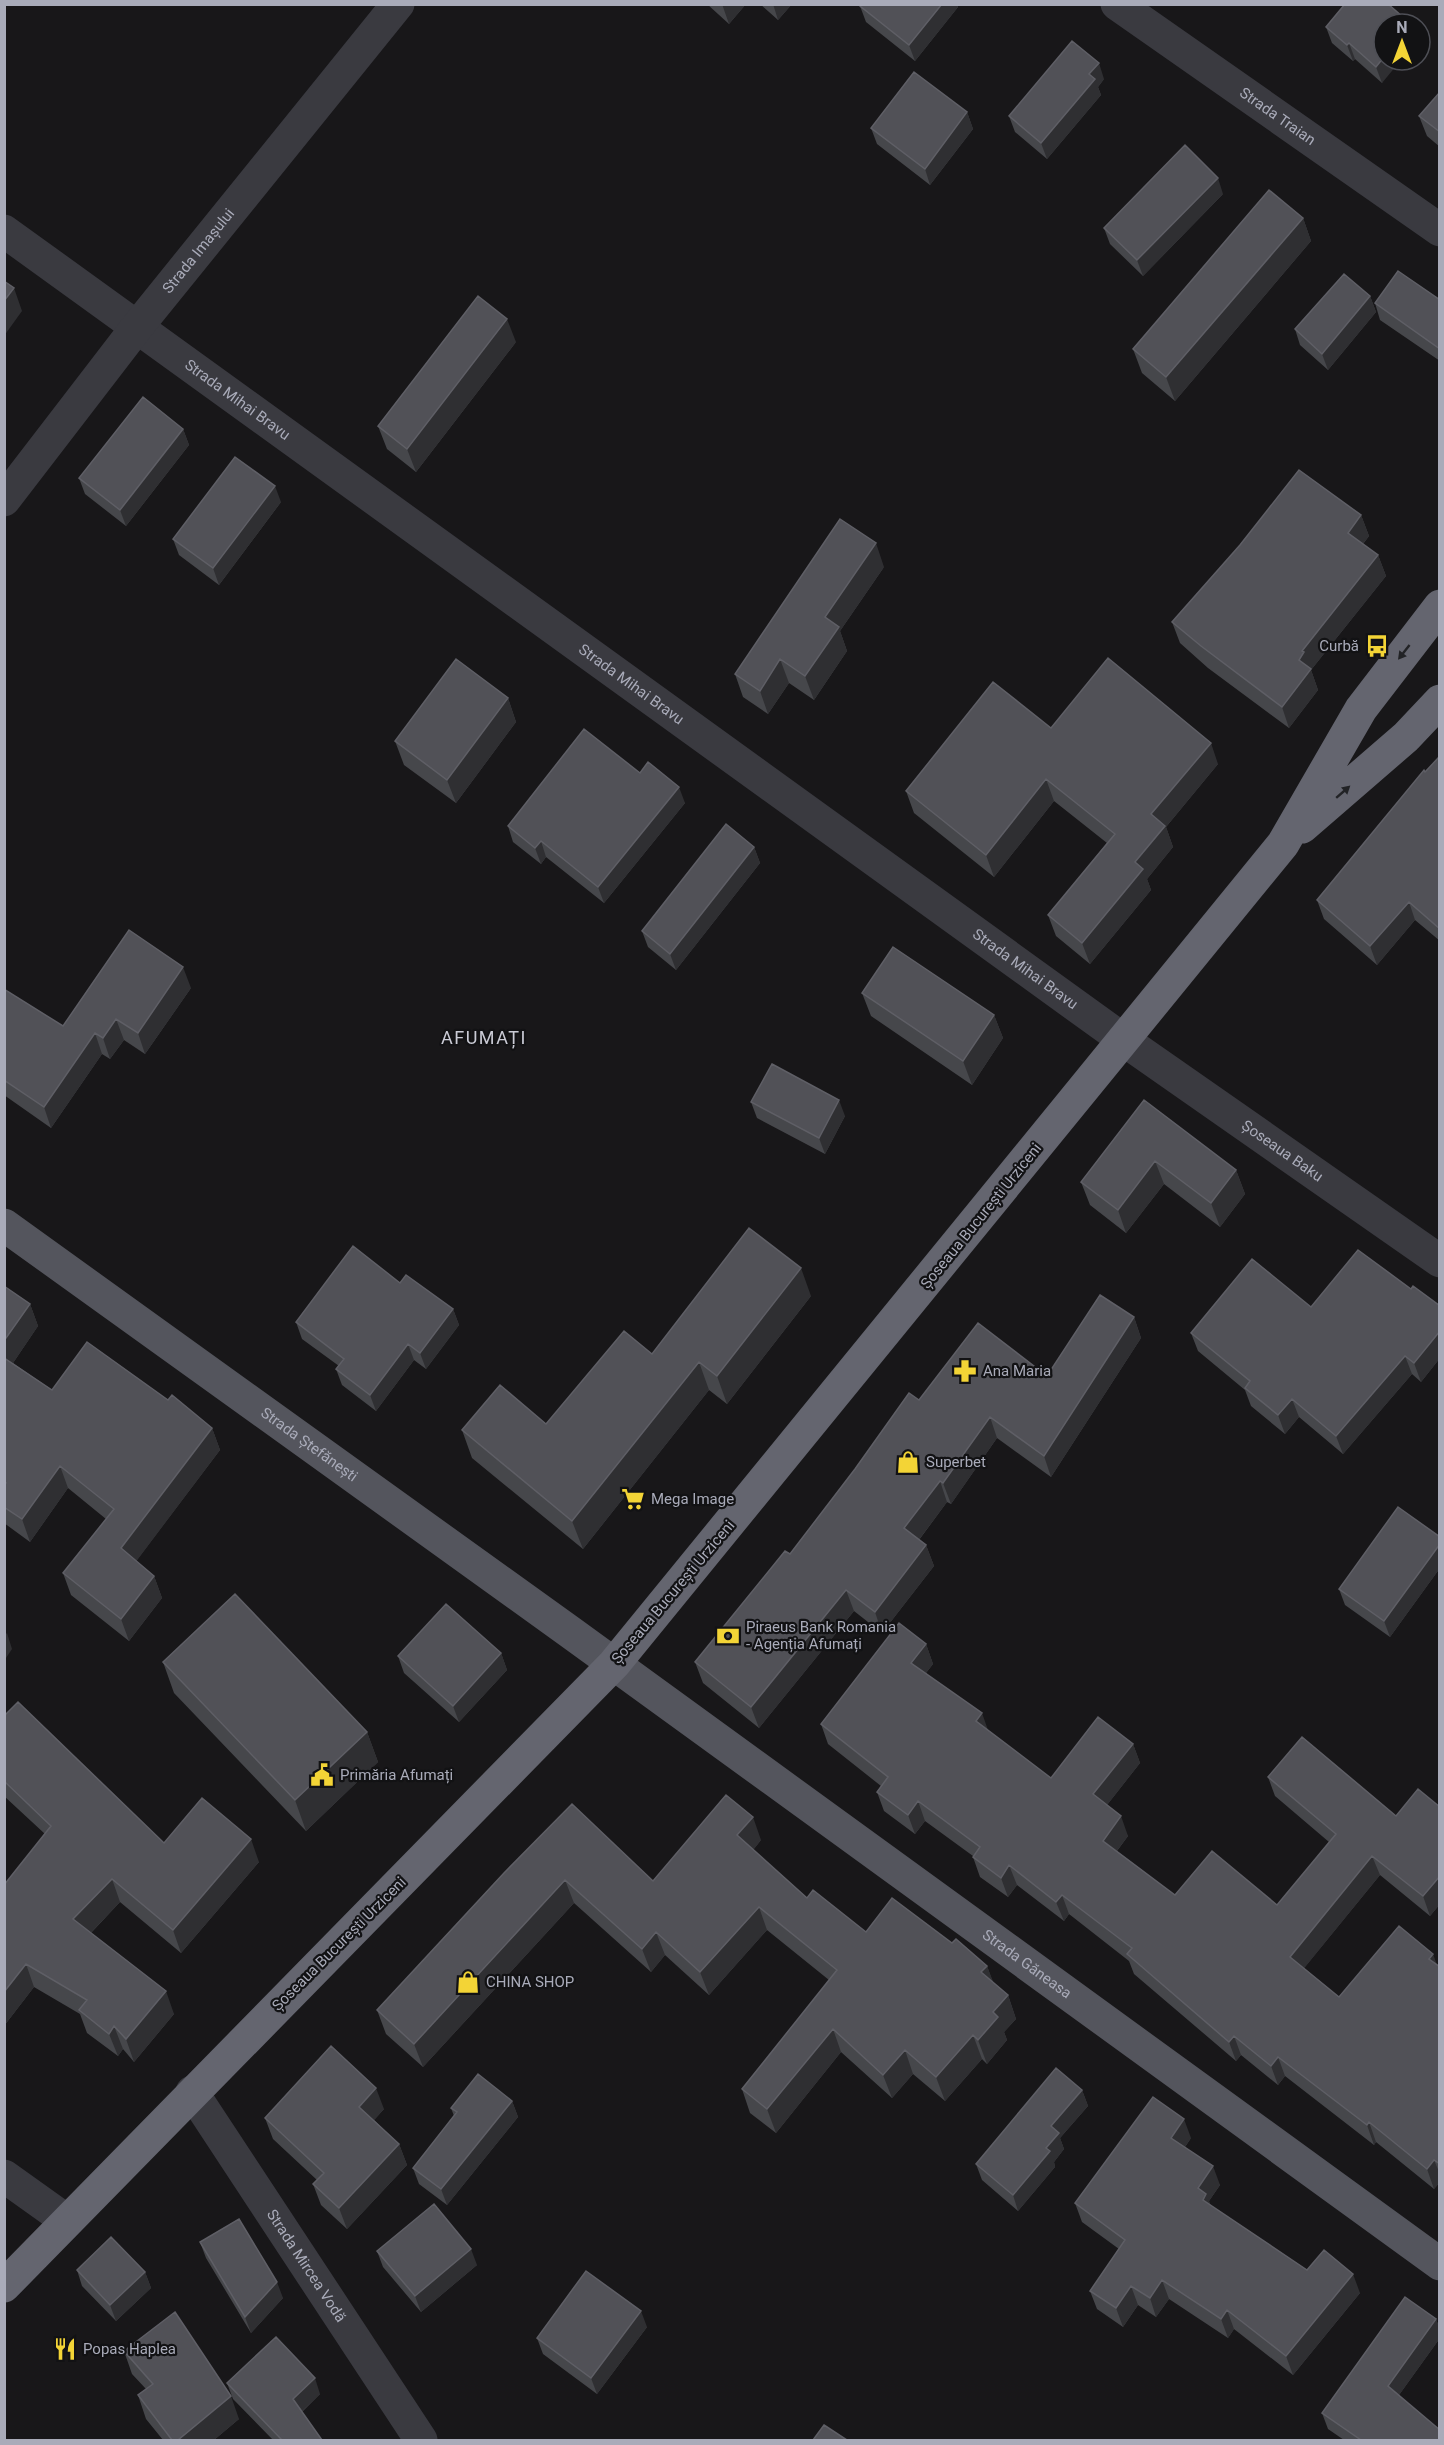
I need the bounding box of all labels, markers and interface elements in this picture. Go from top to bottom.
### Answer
north arrow [1372,12,1432,72]
text: N [1396,18,1408,37]
street label: Strada Traian [1236,84,1319,149]
street label: Strada Imașului [159,205,238,297]
street label: Strada Mihai Bravu [181,356,294,444]
bus stop icon: Curbă [1364,633,1390,659]
place label: Curbă [1319,637,1359,655]
street label: Strada Mihai Bravu [575,640,688,728]
one-way arrow [1398,645,1410,660]
one-way arrow [1335,786,1350,799]
street label: Strada Mihai Bravu [969,925,1081,1013]
district label: AFUMAȚI [441,1027,527,1049]
street label: Șoseaua Baku [1238,1116,1326,1185]
street label: Șoseaua București Urziceni [917,1140,1045,1292]
pharmacy icon: Ana Maria [952,1358,978,1384]
place label: Ana Maria [983,1362,1051,1380]
street label: Strada Ștefănești [257,1404,361,1485]
shop icon: Superbet [895,1449,921,1475]
place label: Superbet [926,1453,986,1471]
supermarket icon: Mega Image [620,1486,646,1512]
place label: Mega Image [651,1490,734,1508]
street label: Șoseaua București Urziceni [608,1517,738,1667]
place label: Piraeus Bank Romania - Agenția Afumați [746,1618,896,1653]
bank icon: Piraeus Bank Romania - Agenția Afumați [715,1623,741,1649]
public building icon: Primăria Afumați [309,1762,335,1788]
place label: Primăria Afumați [340,1766,453,1784]
street label: Șoseaua București Urziceni [268,1873,410,2015]
street label: Strada Găneasa [979,1926,1075,2002]
shop icon: CHINA SHOP [455,1969,481,1995]
place label: CHINA SHOP [486,1973,574,1991]
street label: Strada Mircea Vodă [263,2206,350,2325]
restaurant icon: Popas Haplea [52,2336,78,2362]
place label: Popas Haplea [83,2340,176,2358]

